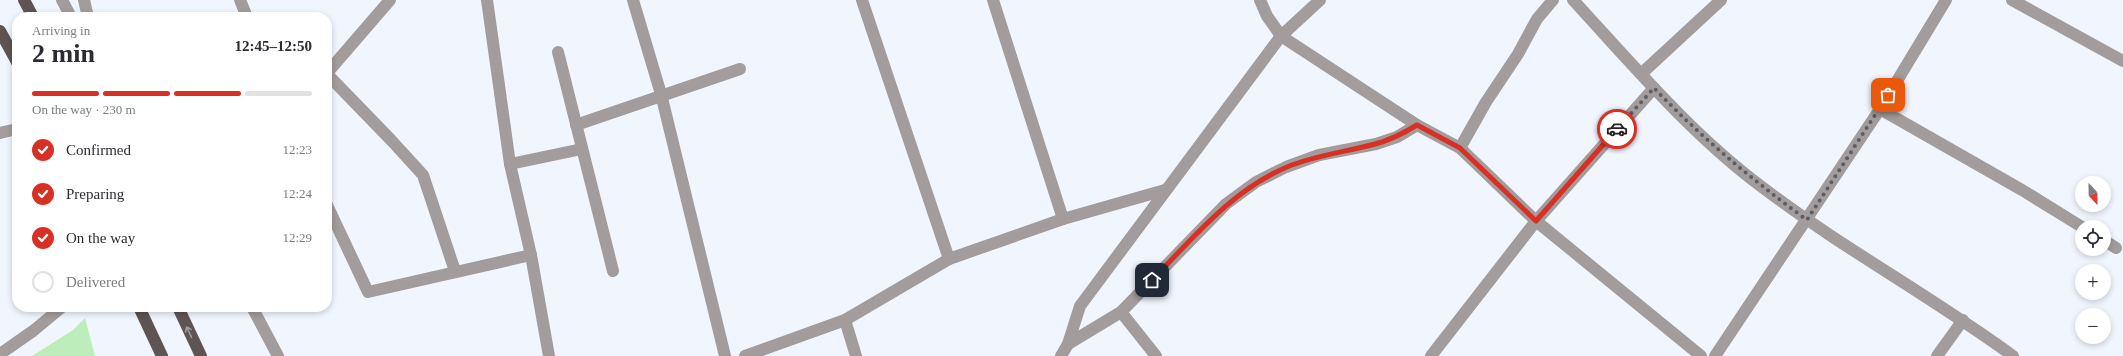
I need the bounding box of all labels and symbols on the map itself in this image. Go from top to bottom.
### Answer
pin [1871,78,1905,112]
courier [1597,109,1637,149]
north arrow [2075,176,2111,212]
pin [1135,263,1169,297]
one-way arrow [185,326,192,338]

